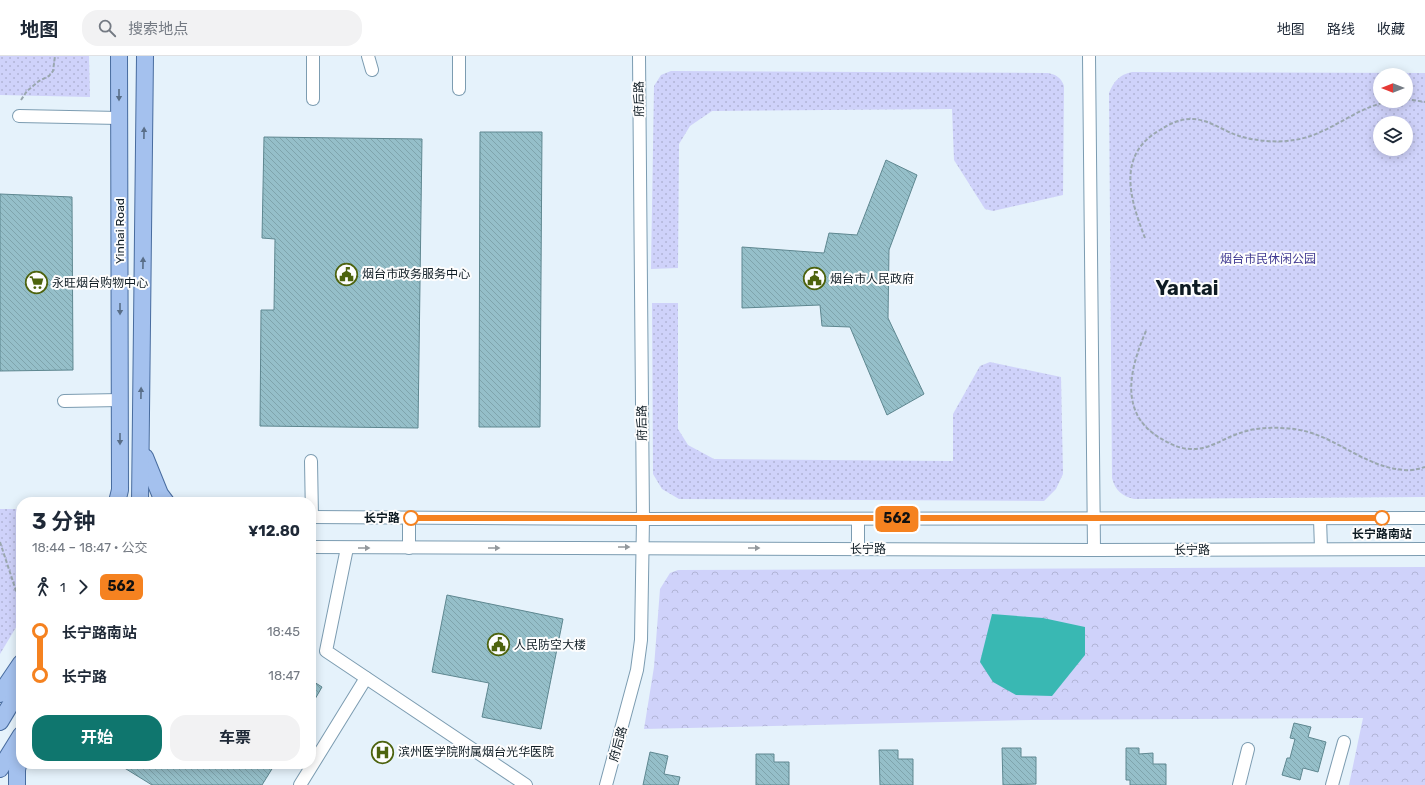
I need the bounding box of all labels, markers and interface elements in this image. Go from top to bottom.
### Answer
search box [82,10,362,46]
icon: search [96,17,118,39]
text: 地图 [20,18,58,41]
text: 搜索地点 [128,20,188,38]
text: 地图 [1277,21,1305,38]
text: 路线 [1327,21,1355,38]
text: 收藏 [1377,21,1405,38]
north arrow [1373,68,1413,108]
map controls [1373,68,1413,156]
street label: 府后路 [632,81,646,117]
one-way arrow [116,89,122,102]
button: layers [1373,116,1413,156]
one-way arrow [141,126,147,139]
street label: Yinhai Road [113,198,127,264]
park label: 烟台市民休闲公园 [1220,252,1316,266]
one-way arrow [140,256,146,269]
public building icon: 烟台市政务服务中心 [334,261,360,287]
public building icon: 烟台市人民政府 [802,266,828,292]
place label: 烟台市政务服务中心 [362,267,470,281]
supermarket icon: 永旺烟台购物中心 [23,270,49,296]
place label: 烟台市人民政府 [830,272,914,286]
place label: 永旺烟台购物中心 [52,276,148,290]
district label: Yantai [1155,276,1219,300]
one-way arrow [117,303,123,316]
one-way arrow [138,386,144,399]
street label: 府后路 [635,405,649,441]
one-way arrow [117,433,123,446]
line badge: 562 [874,506,920,532]
text: 3 分钟 [32,508,95,535]
marker: 长宁路 [403,510,419,526]
text: 562 [883,510,911,527]
marker: 长宁路南站 [1374,510,1390,526]
place label: 长宁路 [364,511,400,525]
text: ¥12.80 [248,522,300,540]
place label: 长宁路南站 [1352,527,1412,541]
text: 18:44 – 18:47 · 公交 [32,540,147,555]
street label: 长宁路 [850,542,886,556]
street label: 长宁路 [1174,543,1210,557]
one-way arrow [618,544,631,550]
one-way arrow [358,545,371,551]
one-way arrow [488,545,501,551]
one-way arrow [748,545,761,551]
icon: walk [32,576,54,598]
icon: forward [72,576,94,598]
text: 562 [108,578,135,595]
text: 1 [60,580,66,595]
text: 长宁路南站 [62,624,137,642]
text: 18:45 [267,624,300,639]
public building icon: 人民防空大楼 [485,632,511,658]
place label: 人民防空大楼 [514,638,586,652]
text: 长宁路 [62,668,107,686]
text: 18:47 [268,668,300,683]
button: 开始 [32,715,162,761]
button: 车票 [170,715,300,761]
street label: 府后路 [606,725,630,763]
hospital icon: 滨州医学院附属烟台光华医院 [369,739,395,765]
place label: 滨州医学院附属烟台光华医院 [398,745,554,759]

